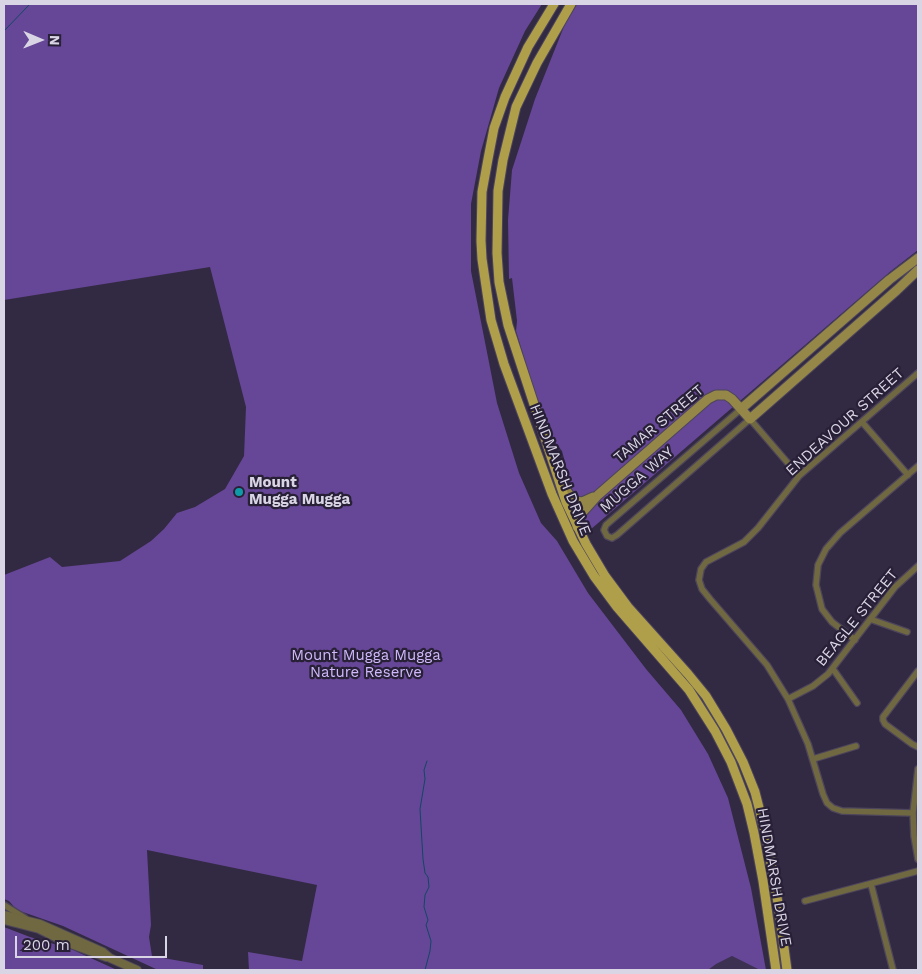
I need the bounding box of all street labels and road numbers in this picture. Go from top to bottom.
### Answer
street label: ENDEAVOUR STREET [782,364,908,480]
street label: TAMAR STREET [610,381,708,467]
street label: HINDMARSH DRIVE [525,402,595,538]
street label: MUGGA WAY [597,443,677,517]
street label: BEAGLE STREET [812,566,902,670]
street label: HINDMARSH DRIVE [753,806,795,948]

